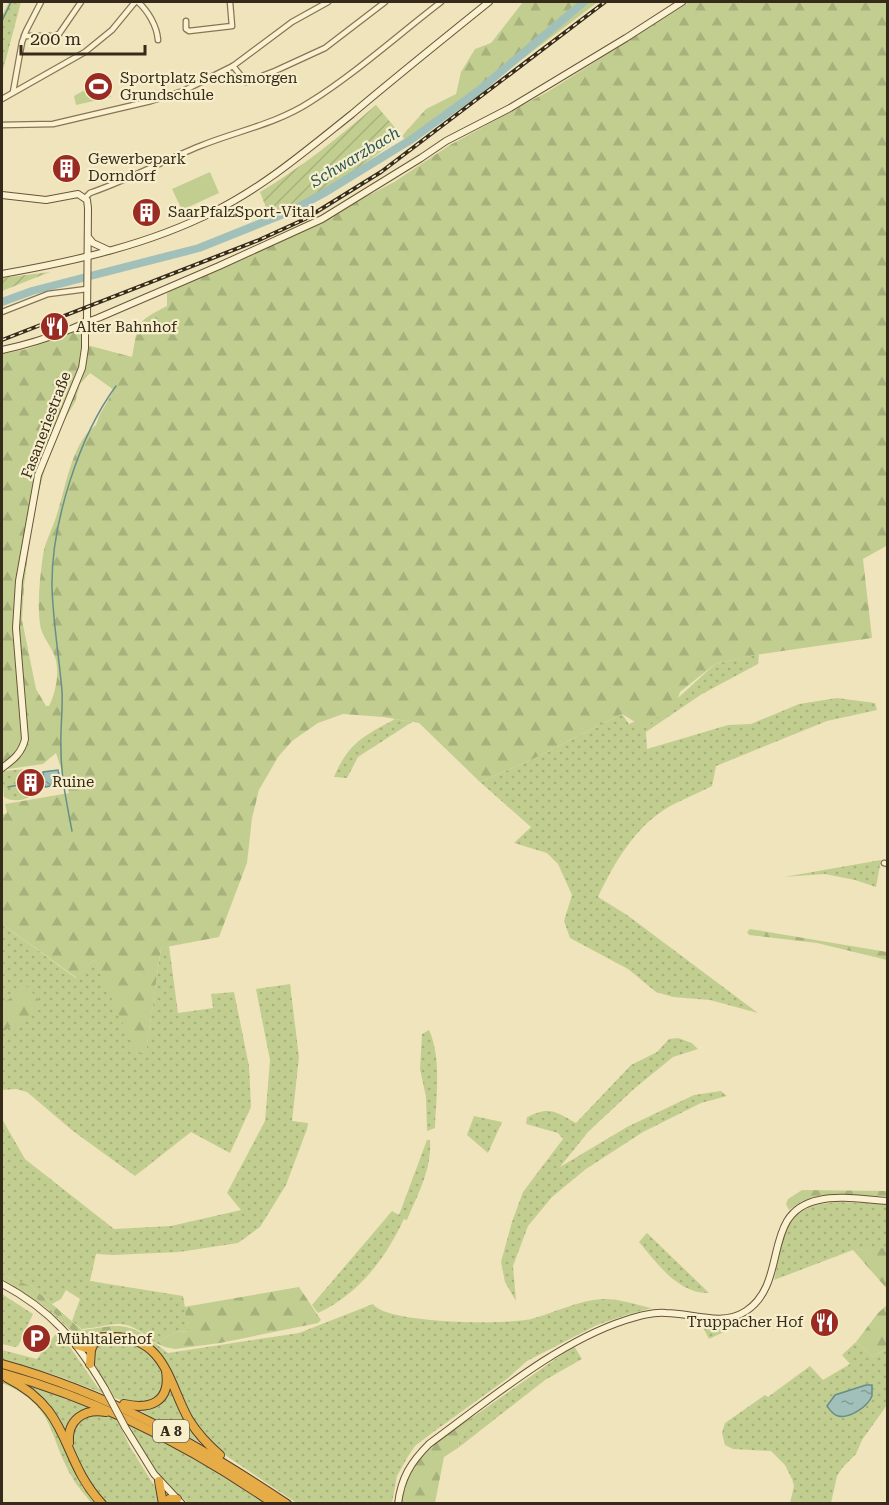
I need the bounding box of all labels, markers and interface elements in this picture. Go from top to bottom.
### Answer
scale bar [21,18,146,56]
text: 200 m [30,28,81,49]
place label: Sportplatz Sechsmorgen Grundschule [120,69,298,104]
sports icon: Sportplatz Sechsmorgen Grundschule [83,71,115,103]
water label: Schwarzbach [306,123,403,192]
place label: Gewerbepark Dorndorf [88,150,186,185]
building icon: Gewerbepark Dorndorf [51,152,83,184]
building icon: SaarPfalzSport-Vital [131,196,163,228]
place label: SaarPfalzSport-Vital [168,203,315,221]
restaurant icon: Alter Bahnhof [39,311,71,343]
place label: Alter Bahnhof [76,318,178,336]
street label: Fasaneriestraße [17,369,75,481]
building icon: Ruine [15,766,47,798]
place label: Ruine [52,773,94,791]
restaurant icon: Truppacher Hof [808,1306,840,1338]
place label: Truppacher Hof [687,1313,804,1331]
parking icon: Mühltalerhof [20,1323,52,1355]
place label: Mühltalerhof [57,1330,153,1348]
road number: A 8 [153,1420,189,1442]

